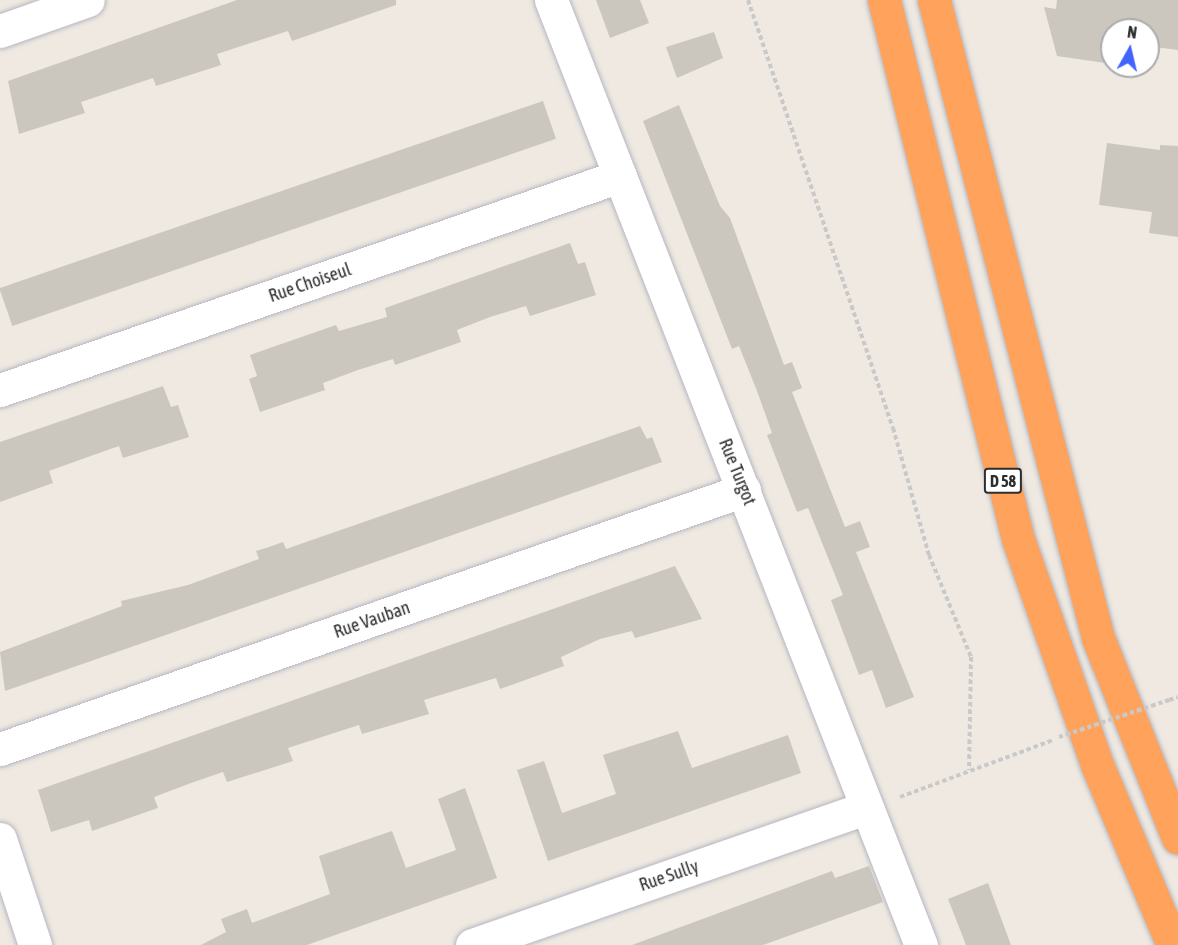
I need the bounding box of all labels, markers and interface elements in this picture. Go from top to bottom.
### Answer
north arrow [1100,18,1160,78]
text: N [1126,23,1138,42]
street label: Rue Choiseul [266,259,354,307]
street label: Rue Turgot [714,436,760,508]
road number: D 58 [984,468,1022,494]
street label: Rue Vauban [331,597,413,643]
street label: Rue Sully [636,856,702,896]

